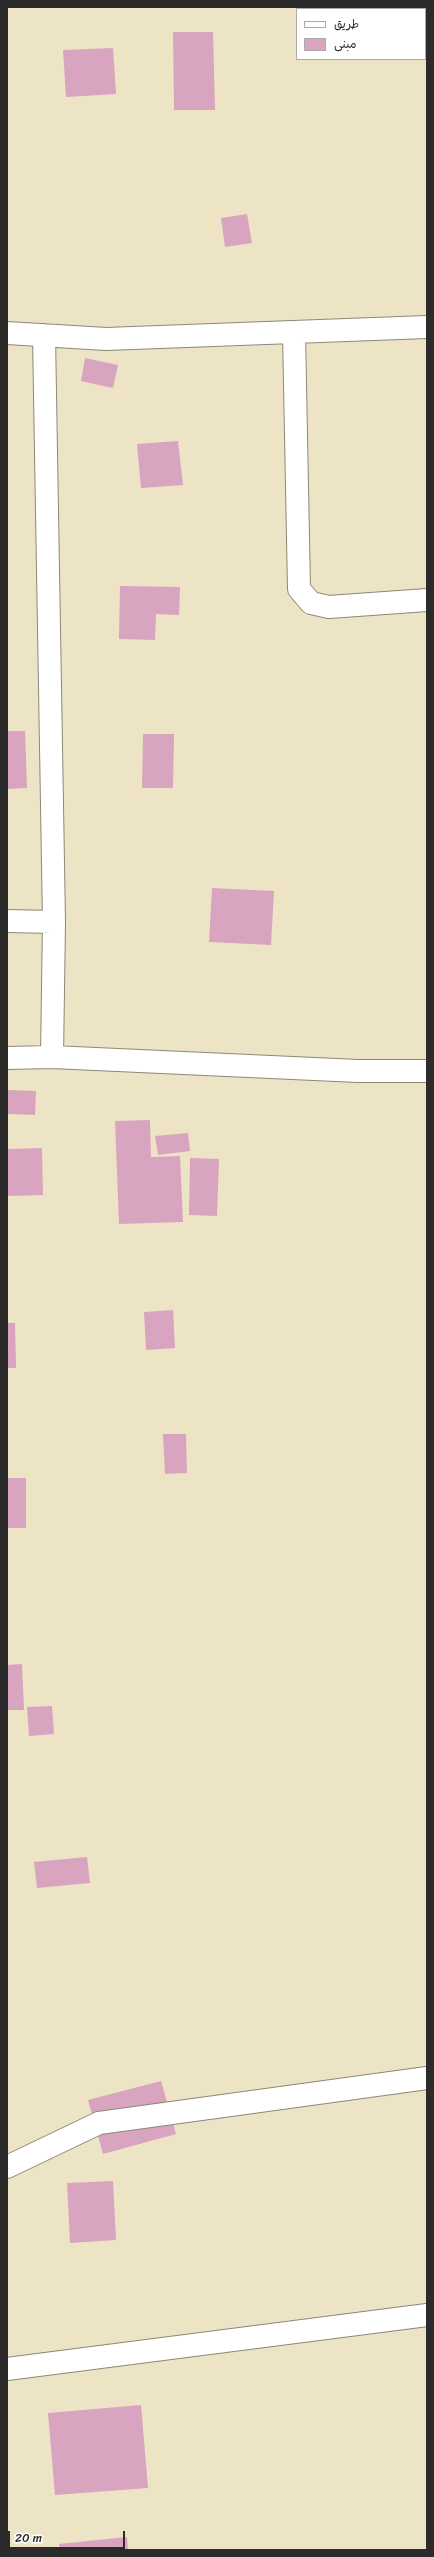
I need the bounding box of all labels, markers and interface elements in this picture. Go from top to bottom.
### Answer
legend [296,8,426,60]
text: طريق [334,13,359,35]
text: مبنى [334,33,357,55]
scale bar [10,2523,127,2549]
text: 20 m [15,2527,42,2549]

